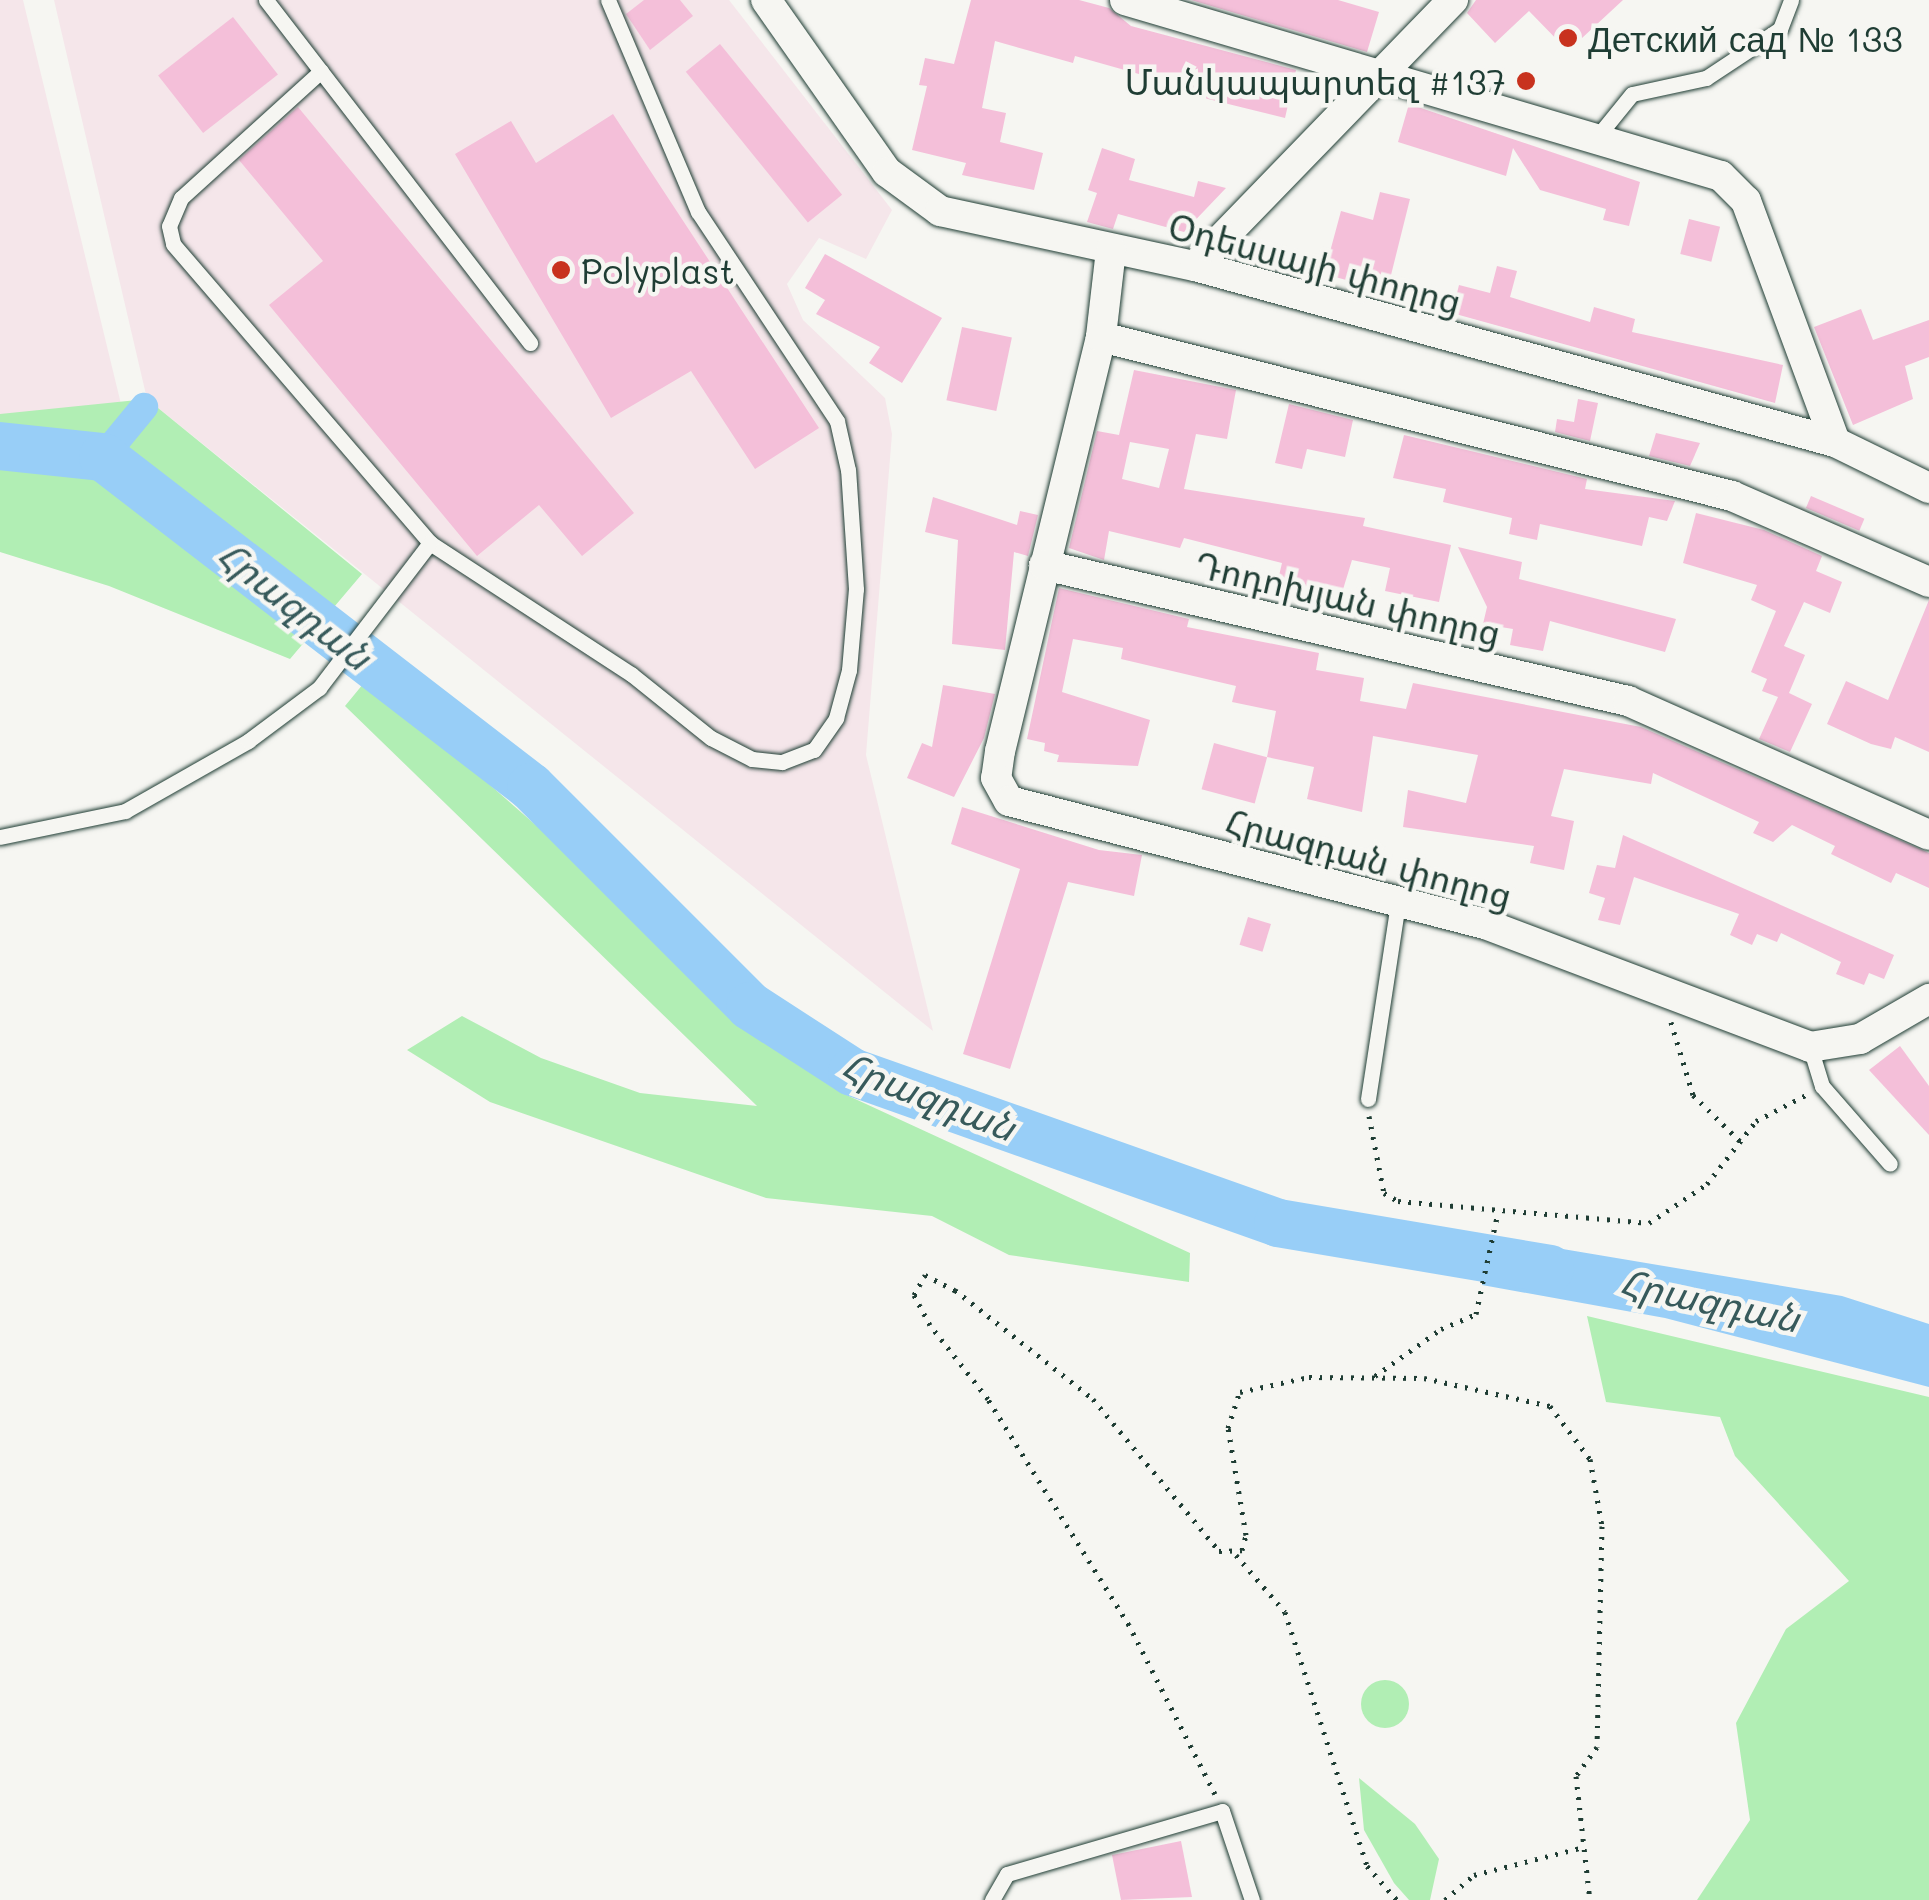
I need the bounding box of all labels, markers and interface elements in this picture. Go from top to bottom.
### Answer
place label: Детский сад № 133 [1588,17,1903,59]
marker: Детский сад № 133 [1557,27,1579,49]
place label: Մանկապարտեզ #137 [1125,60,1506,102]
marker: Մանկապարտեզ #137 [1515,70,1537,92]
street label: Օդեսսայի փողոց [1164,204,1466,322]
place label: Polyplast [581,249,735,291]
marker: Polyplast [550,259,572,281]
water label: Հրազդան [209,531,381,679]
street label: Դոդոխյան փողոց [1191,542,1505,654]
street label: Հրազդան փողոց [1221,800,1517,916]
water label: Հրազդան [836,1042,1022,1150]
water label: Հրազդան [1616,1259,1804,1341]

